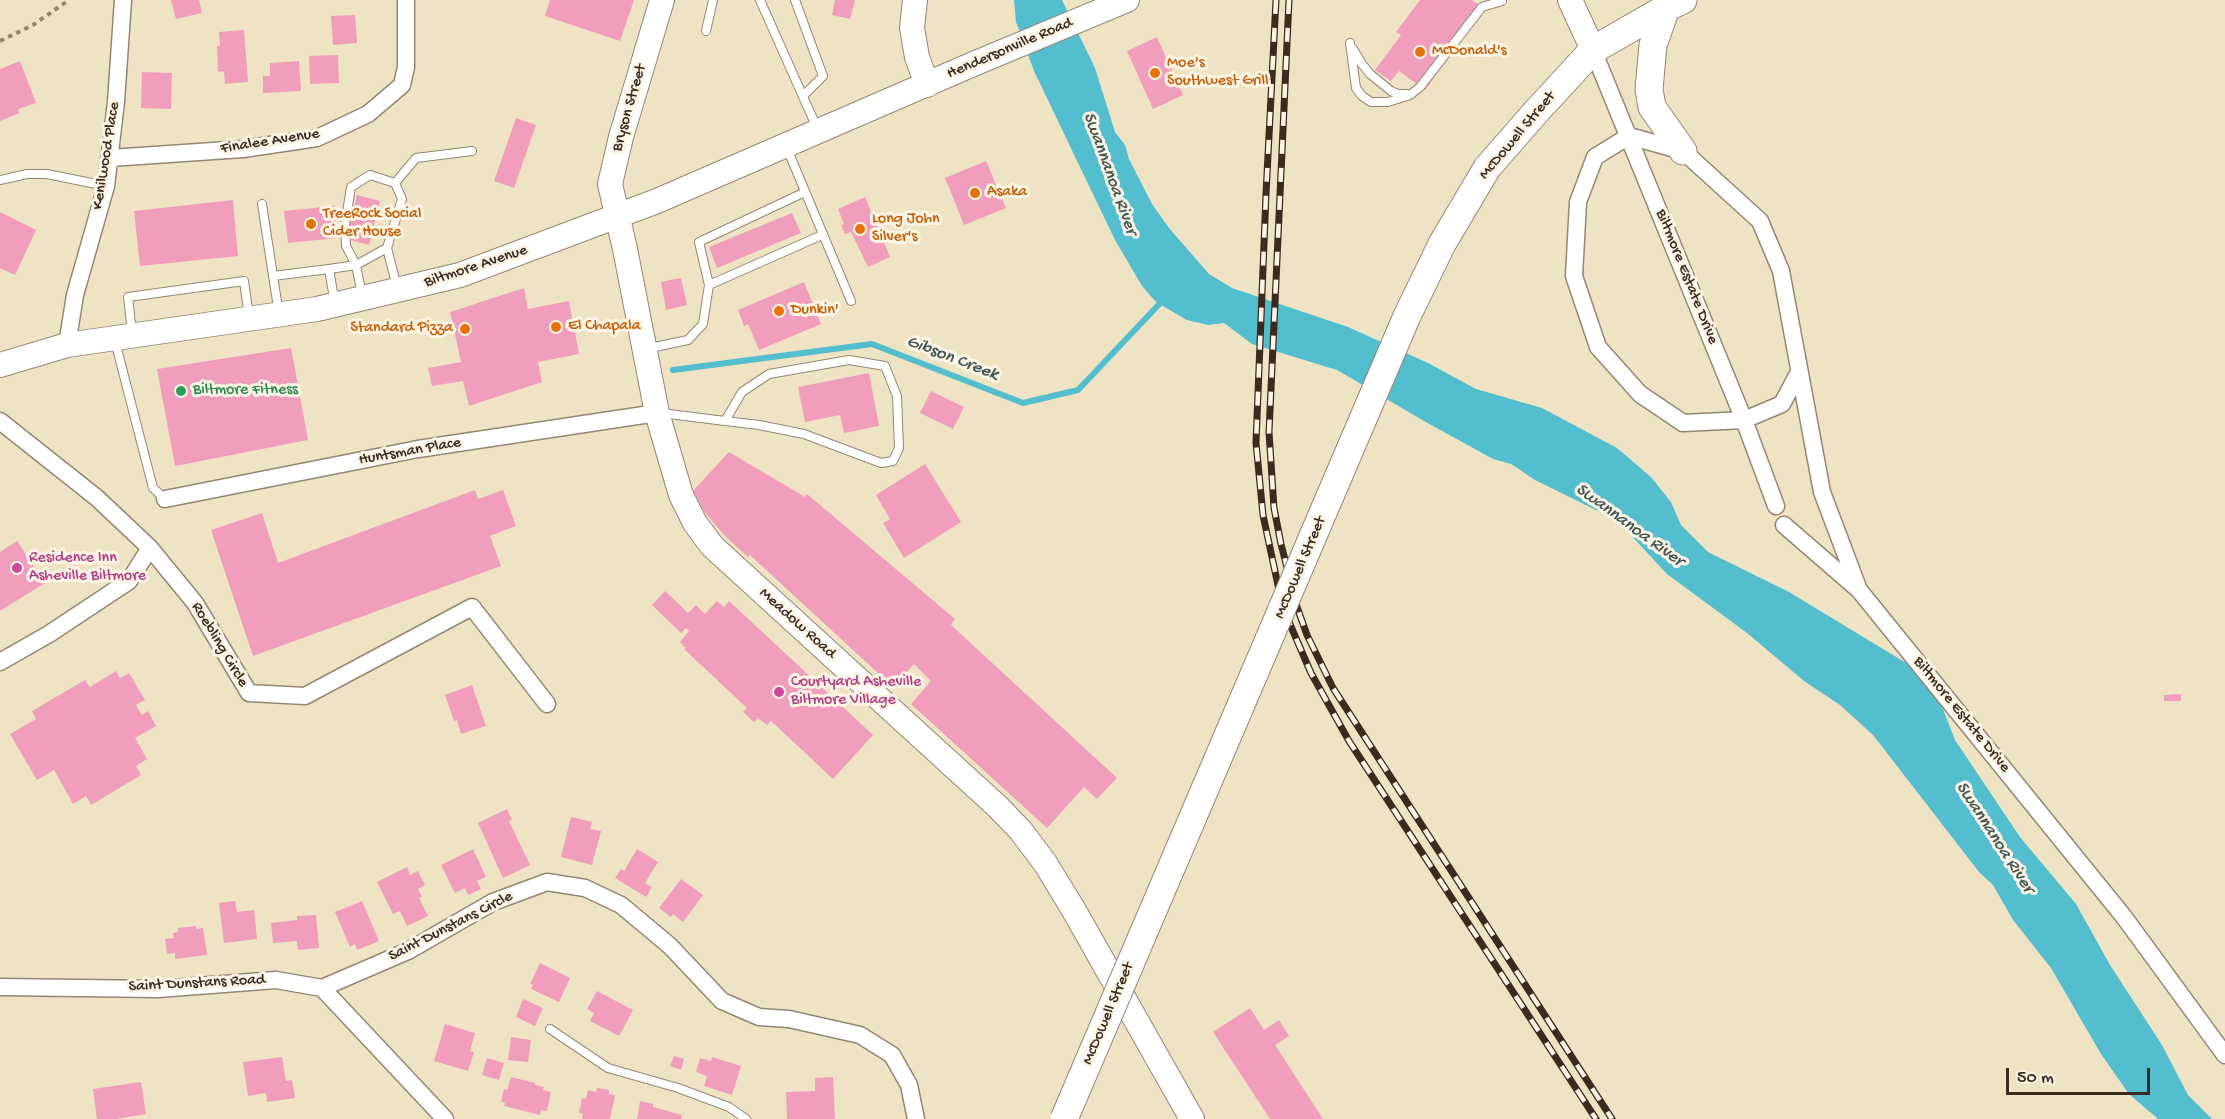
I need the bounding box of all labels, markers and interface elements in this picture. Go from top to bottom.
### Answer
street label: Hendersonville Road [944,14,1076,84]
place label: McDonald's [1432,42,1507,62]
marker: McDonald's [1413,45,1427,59]
place label: Moe's Southwest Grill [1167,54,1268,92]
street label: Bryson Street [608,62,652,154]
marker: Moe's Southwest Grill [1148,66,1162,80]
street label: McDowell Street [1475,88,1561,184]
street label: Kenilwood Place [89,101,125,211]
water label: Swannanoa River [1077,110,1141,238]
street label: Finalee Avenue [219,125,321,159]
place label: Asaka [987,183,1027,203]
marker: Asaka [968,186,982,200]
place label: TreeRock Social Cider House [323,205,421,243]
street label: Biltmore Estate Drive [1650,207,1722,347]
place label: Long John Silver's [872,210,940,248]
marker: TreeRock Social Cider House [304,217,318,231]
marker: Long John Silver's [853,222,867,236]
street label: Biltmore Avenue [422,241,530,293]
place label: Dunkin' [791,301,839,321]
marker: Dunkin' [772,304,786,318]
place label: El Chapala [568,317,641,337]
place label: Standard Pizza [350,319,453,339]
marker: El Chapala [549,320,563,334]
marker: Standard Pizza [458,322,472,336]
water label: Gibson Creek [903,332,1001,386]
place label: Biltmore Fitness [193,381,298,401]
marker: Biltmore Fitness [174,384,188,398]
street label: Huntsman Place [358,434,462,470]
water label: Swannanoa River [1571,480,1687,572]
street label: McDowell Street [1271,514,1331,622]
place label: Residence Inn Asheville Biltmore [29,549,146,587]
marker: Residence Inn Asheville Biltmore [10,561,24,575]
street label: Meadow Road [755,584,839,664]
street label: Roebling Circle [186,599,252,691]
street label: Biltmore Estate Drive [1908,653,2014,777]
place label: Courtyard Asheville Biltmore Village [791,673,921,711]
marker: Courtyard Asheville Biltmore Village [772,685,786,699]
water label: Swannanoa River [1950,778,2038,898]
street label: Saint Dunstans Circle [386,887,516,967]
street label: McDowell Street [1079,960,1139,1068]
street label: Saint Dunstans Road [128,971,266,997]
scale bar [2009,1056,2153,1094]
text: 50 m [2017,1068,2054,1089]

